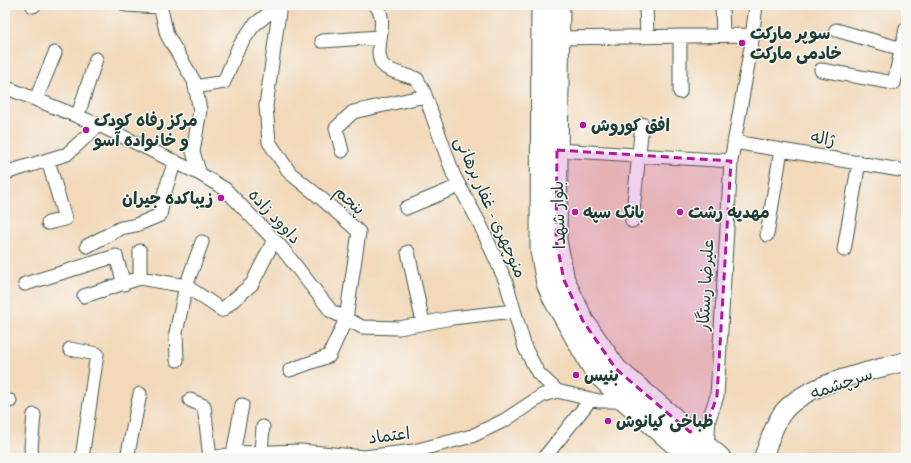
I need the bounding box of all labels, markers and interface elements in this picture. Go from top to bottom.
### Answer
place label: سوپر مارکت خادمی مارکت [750,23,842,65]
marker: سوپر مارکت خادمی مارکت [737,38,747,48]
place label: مرکز رفاه کودک و خانواده آسو [92,110,198,151]
place label: افق کوروش [591,115,670,136]
marker: افق کوروش [578,120,588,130]
marker: مرکز رفاه کودک و خانواده آسو [81,125,91,135]
street label: ژاله [809,126,837,151]
street label: منوچهری - غفار برهانی [449,133,531,282]
street label: بلوار شهدا [547,180,570,250]
street label: پنجم [329,181,369,221]
street label: داوود زاده [244,184,306,248]
place label: زیباکده جیران [122,188,213,209]
marker: زیباکده جیران [216,193,226,203]
place label: بانک سپه [583,202,645,223]
place label: مهدیه رشت [688,202,770,223]
marker: بانک سپه [570,207,580,217]
marker: مهدیه رشت [675,207,685,217]
street label: علیرضا رستگار [693,239,718,332]
street label: سرچشمه [807,363,875,404]
place label: بنیس [584,365,619,386]
marker: بنیس [571,370,581,380]
place label: طباخی کیانوش [616,411,714,433]
marker: طباخی کیانوش [603,416,613,426]
street label: اعتماد [367,423,411,448]

